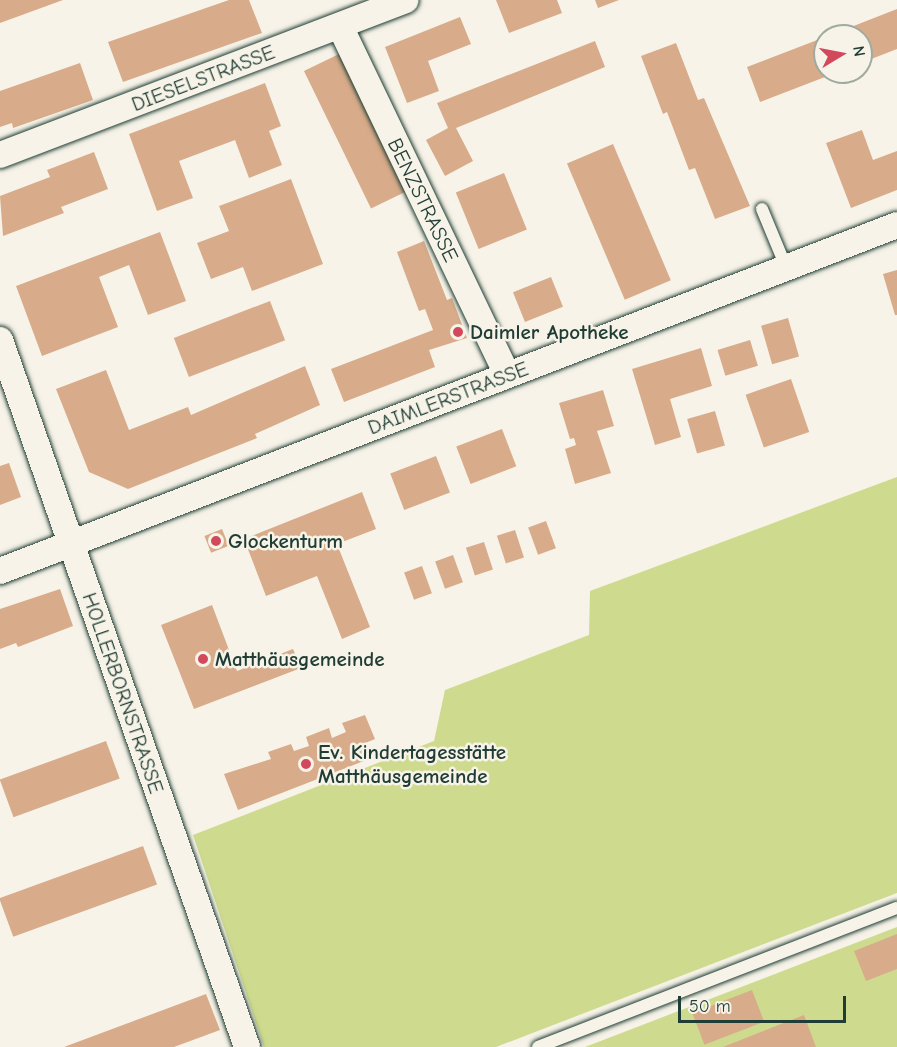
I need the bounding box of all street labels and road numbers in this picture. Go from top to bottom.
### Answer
street label: DIESELSTRASSE [128,39,278,117]
street label: BENZSTRASSE [382,134,464,266]
street label: DAIMLERSTRASSE [364,356,532,440]
street label: HOLLERBORNSTRASSE [77,589,169,797]

